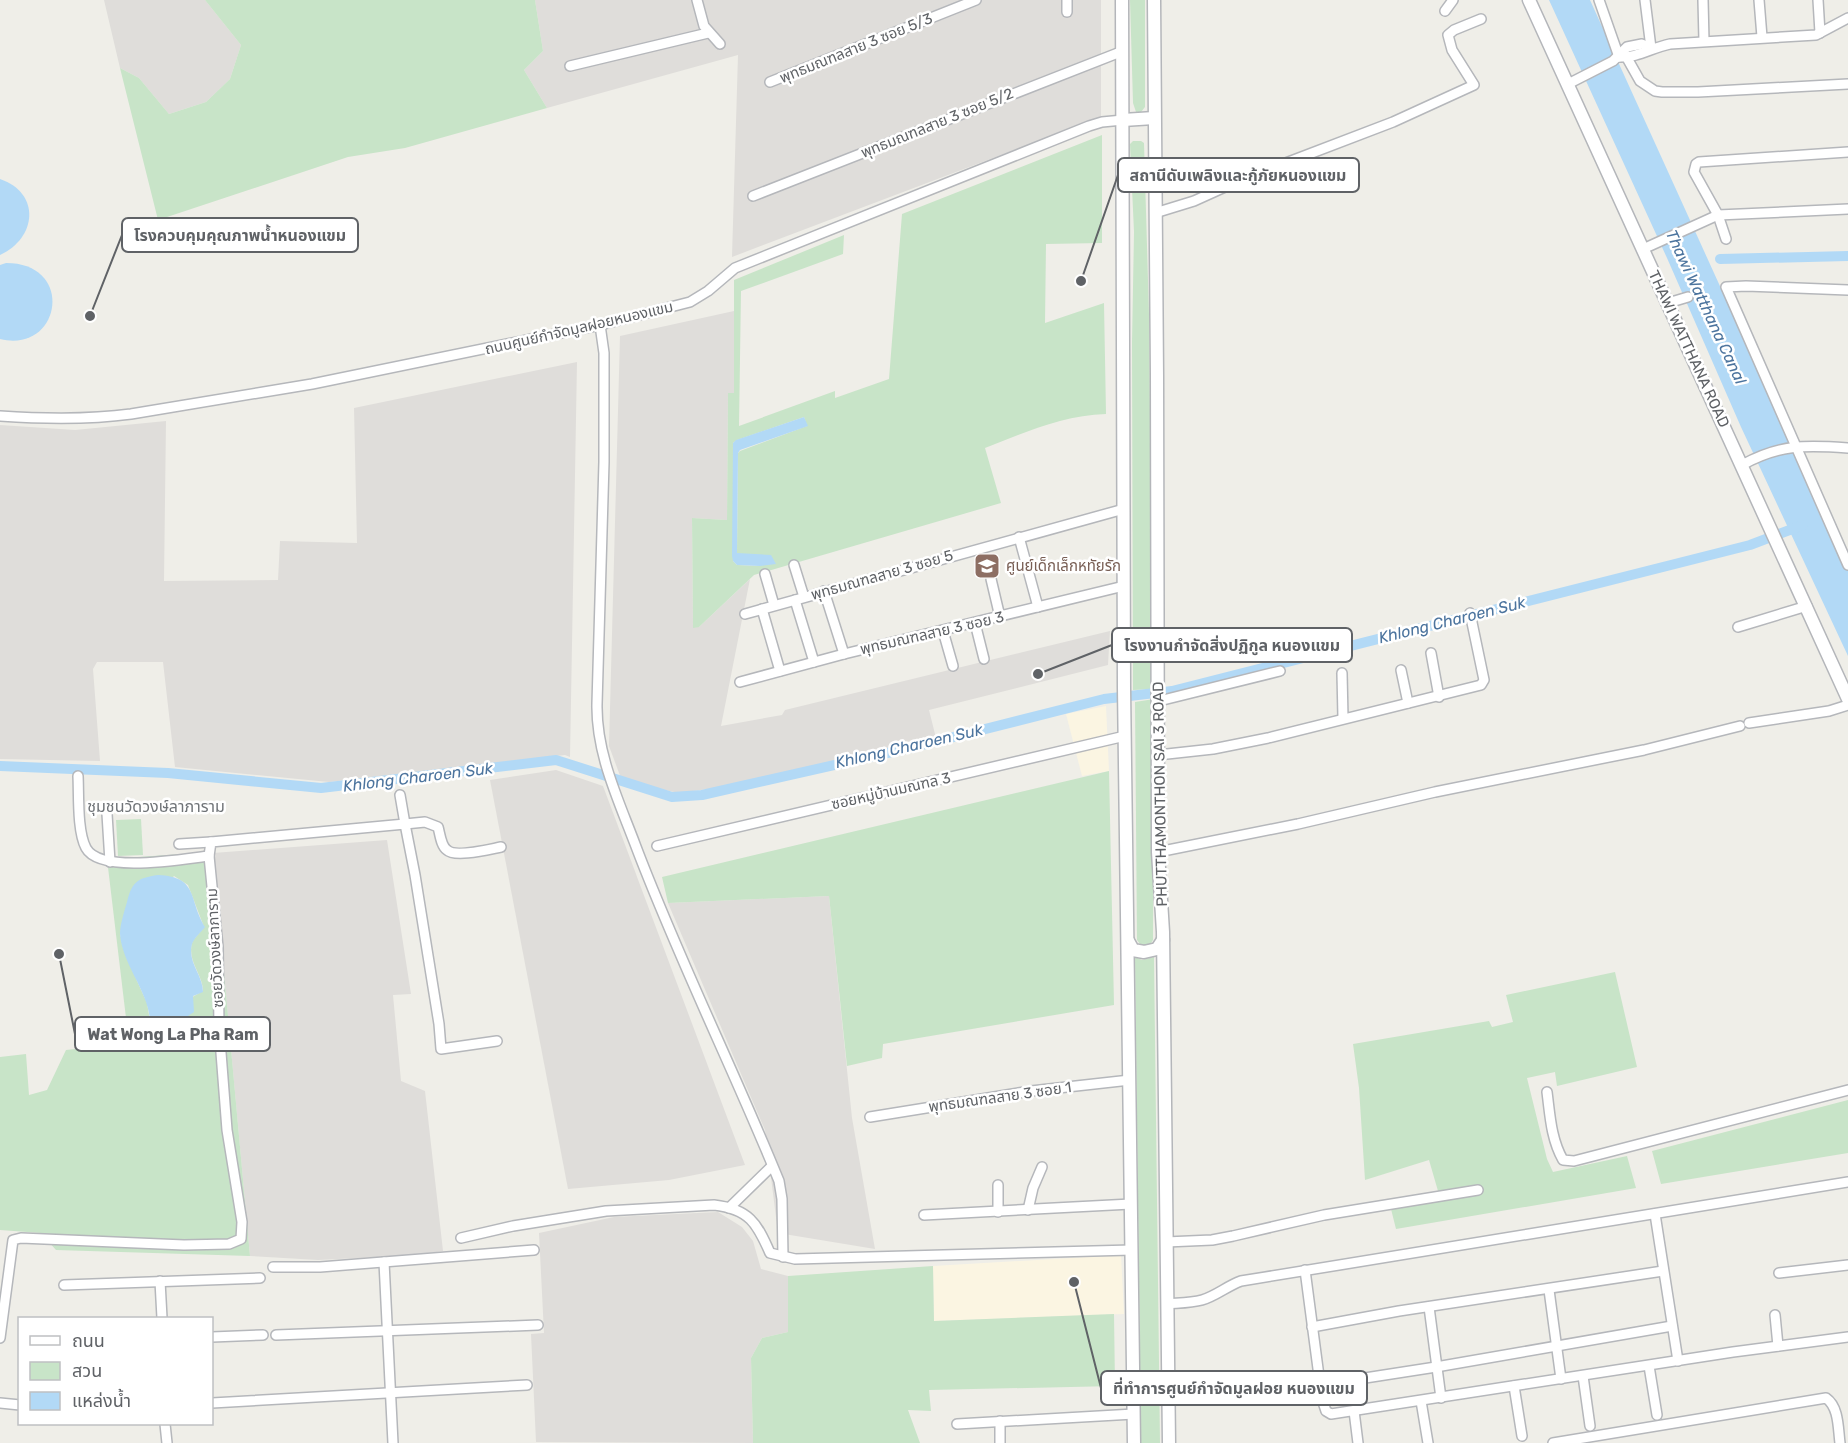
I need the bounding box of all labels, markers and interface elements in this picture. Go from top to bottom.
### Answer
street label: พุทธมณฑลสาย 3 ซอย 5/3 [777,9,935,87]
street label: พุทธมณฑลสาย 3 ซอย 5/2 [858,84,1016,162]
callout: สถานีดับเพลิงและกู้ภัยหนองแขม [1118,158,1359,192]
text: สถานีดับเพลิงและกู้ภัยหนองแขม [1130,166,1346,186]
callout: โรงควบคุมคุณภาพน้ำหนองแขม [122,218,358,252]
text: โรงควบคุมคุณภาพน้ำหนองแขม [134,224,346,245]
water label: Thawi Watthana Canal [1662,227,1751,388]
street label: THAWI WATTHANA ROAD [1645,268,1733,430]
street label: ถนนศูนย์กำจัดมูลฝอยหนองแขม [483,298,675,358]
street label: พุทธมณฑลสาย 3 ซอย 5 [809,546,955,604]
school or university icon: ศูนย์เด็กเล็กหทัยรัก [972,551,1002,581]
place label: ศูนย์เด็กเล็กหทัยรัก [1006,557,1121,575]
water label: Khlong Charoen Suk [1377,592,1528,647]
street label: พุทธมณฑลสาย 3 ซอย 3 [858,608,1006,658]
callout: โรงงานกำจัดสิ่งปฏิกูล หนองแขม [1112,628,1352,662]
text: โรงงานกำจัดสิ่งปฏิกูล หนองแขม [1124,635,1340,656]
street label: PHUTTHAMONTHON SAI 3 ROAD [1149,681,1171,907]
water label: Khlong Charoen Suk [833,720,985,772]
water label: Khlong Charoen Suk [342,758,495,796]
street label: ซอยหมู่บ้านมณฑล 3 [830,769,952,813]
district label: ชุมชนวัดวงษ์ลาภาราม [87,797,225,816]
street label: ซอยวัดวงษ์ลาภาราม [203,888,227,1008]
callout: Wat Wong La Pha Ram [75,1017,270,1051]
text: Wat Wong La Pha Ram [87,1025,259,1044]
street label: พุทธมณฑลสาย 3 ซอย 1 [927,1078,1073,1116]
legend [18,1317,213,1425]
text: ถนน [72,1330,105,1352]
text: สวน [72,1360,102,1382]
callout: ที่ทำการศูนย์กำจัดมูลฝอย หนองแขม [1101,1371,1367,1405]
text: ที่ทำการศูนย์กำจัดมูลฝอย หนองแขม [1113,1377,1355,1399]
text: แหล่งน้ำ [72,1388,131,1412]

